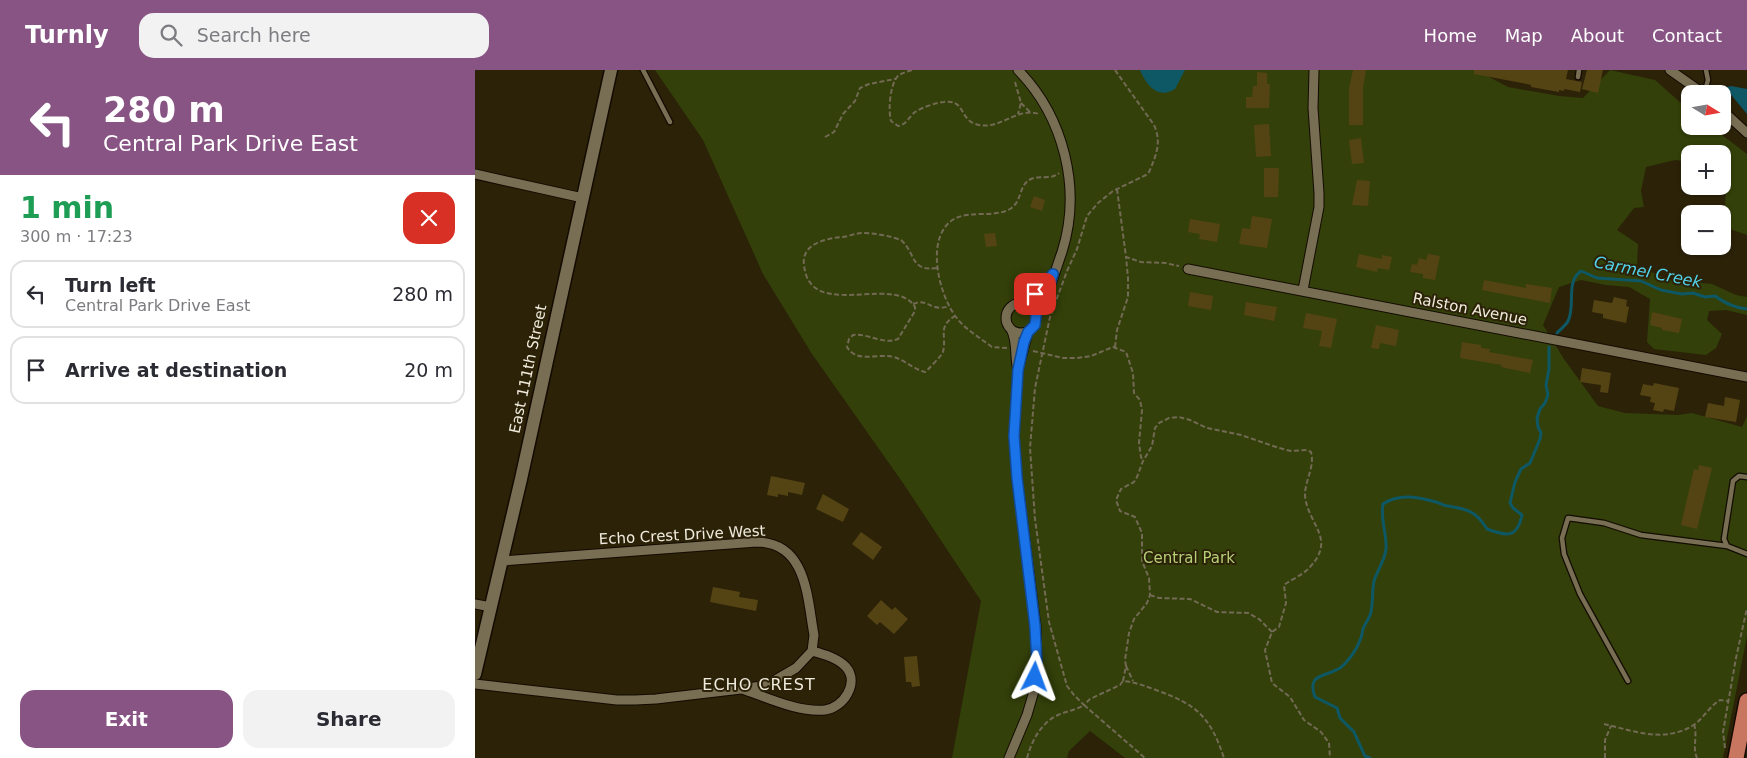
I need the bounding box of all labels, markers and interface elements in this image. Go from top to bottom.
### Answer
search box [139,13,489,58]
text: Turnly [25,21,109,49]
icon: search [157,21,185,49]
text: Search here [197,24,311,46]
text: Home [1424,25,1477,46]
text: Map [1505,25,1543,46]
text: About [1571,25,1624,46]
text: Contact [1652,25,1722,46]
north arrow [1681,85,1731,135]
map controls [1681,85,1731,255]
icon: left [20,90,85,155]
text: 280 m [103,90,225,130]
text: Central Park Drive East [103,131,358,156]
button: + [1681,145,1731,195]
text: 1 min [20,190,114,225]
button: close [403,192,455,244]
button: − [1681,205,1731,255]
text: 300 m · 17:23 [20,227,133,246]
water label: Carmel Creek [1593,252,1704,292]
pin [1014,273,1056,315]
text: Turn left [65,274,156,296]
icon: left [22,280,50,308]
icon: arrive [1021,280,1049,308]
text: 280 m [392,283,453,305]
street label: Ralston Avenue [1411,289,1529,329]
text: Central Park Drive East [65,296,250,315]
street label: East 111th Street [506,303,550,435]
icon: arrive [22,356,50,384]
text: Arrive at destination [65,359,287,381]
text: 20 m [404,359,453,381]
street label: Echo Crest Drive West [598,522,766,548]
park label: Central Park [1143,549,1235,567]
position arrow [1008,650,1060,702]
district label: ECHO CREST [702,675,816,694]
button: Exit [20,690,233,748]
button: Share [243,690,455,748]

